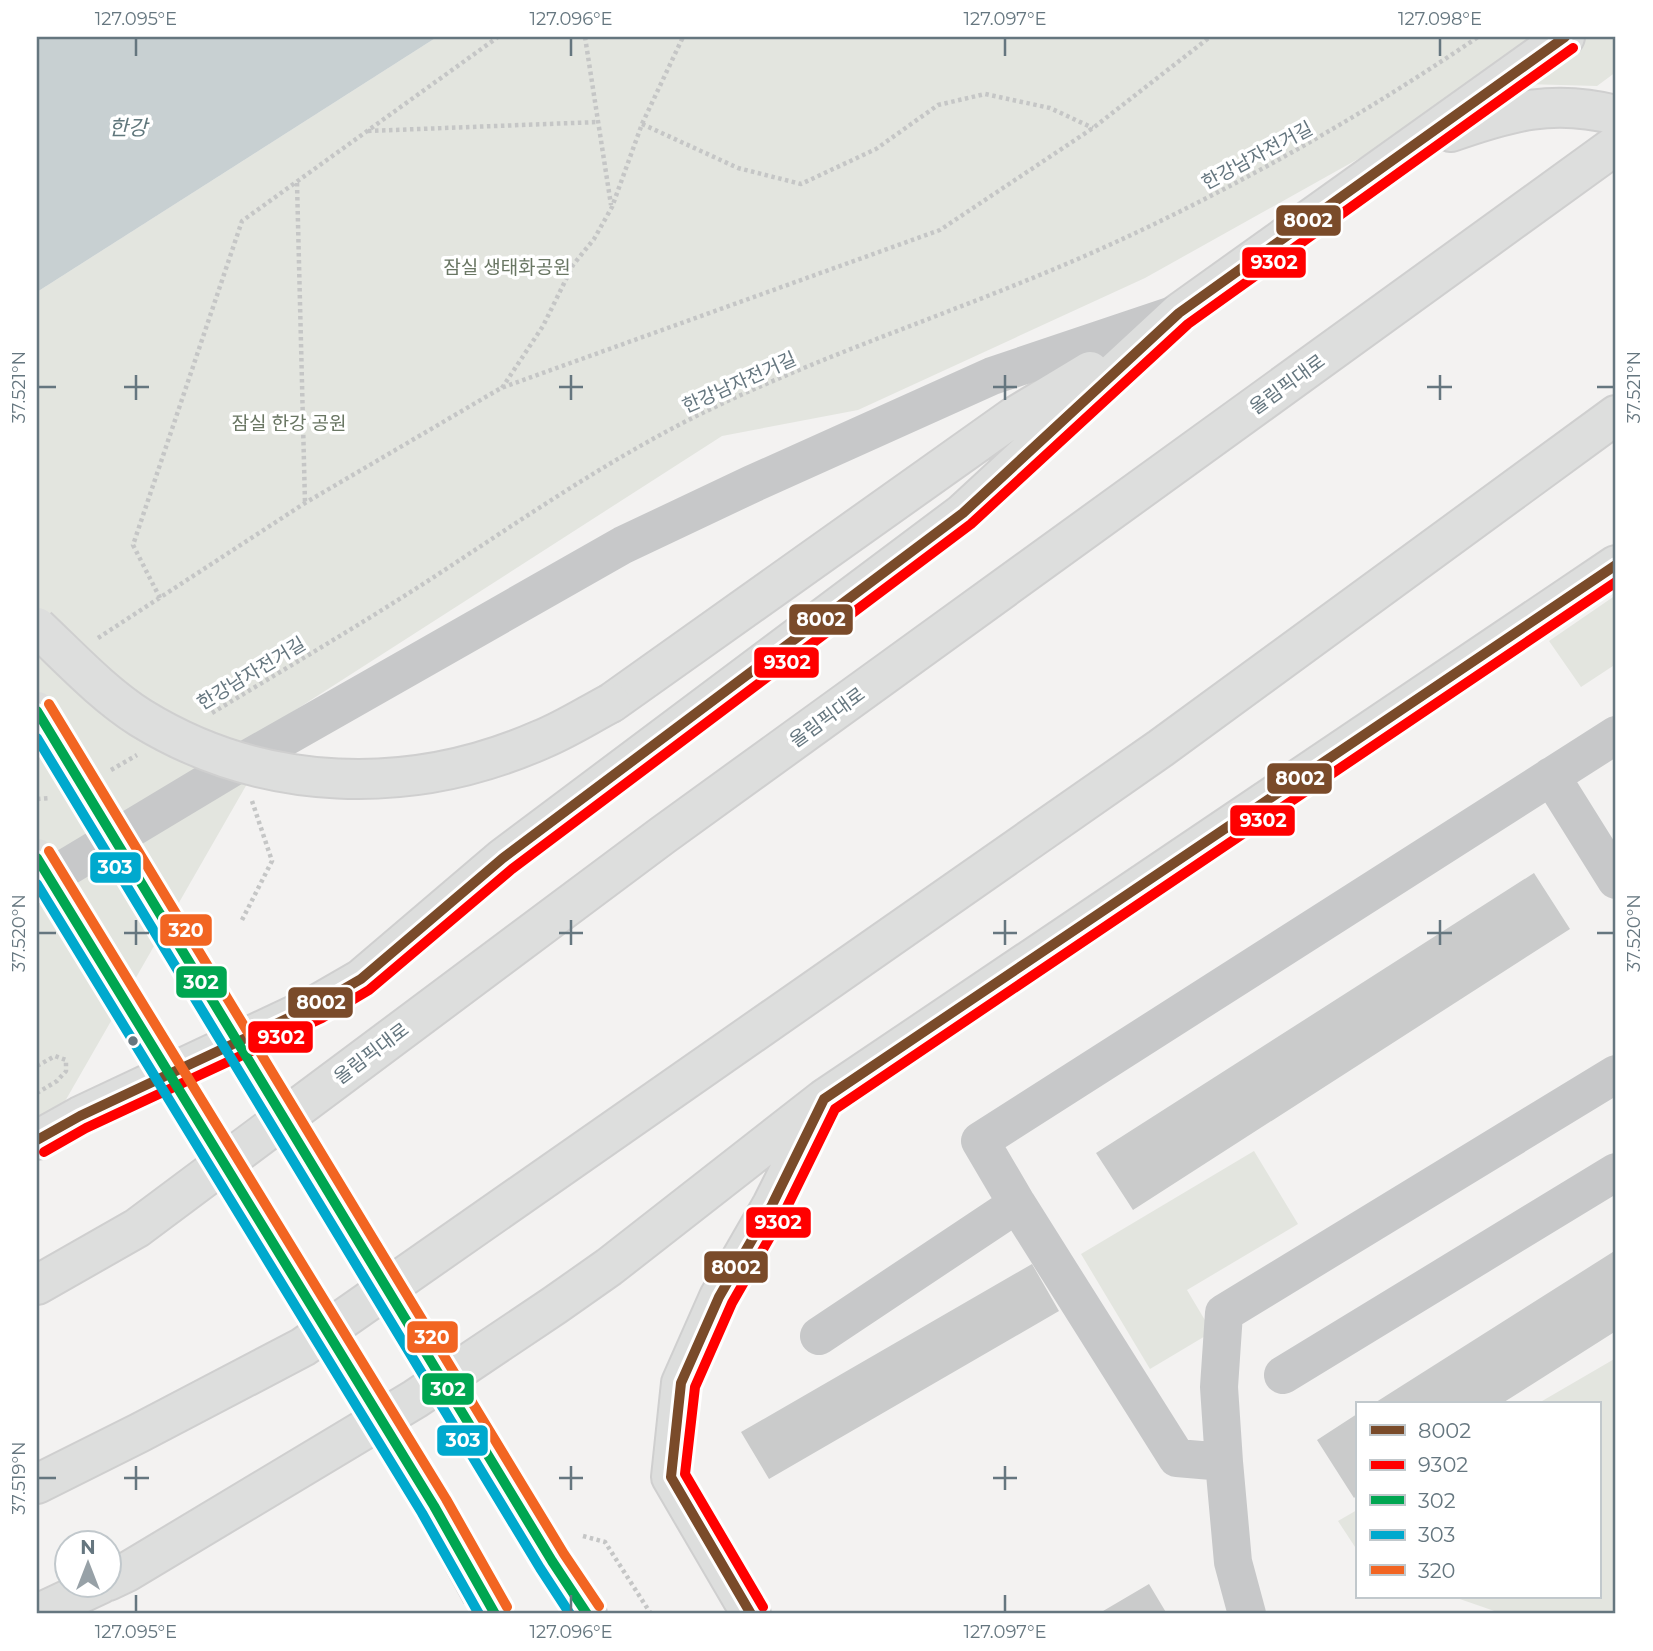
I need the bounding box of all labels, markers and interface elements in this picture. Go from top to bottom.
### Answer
text: 127.095°E [95,8,177,30]
text: 127.096°E [530,8,613,30]
text: 127.097°E [964,8,1046,30]
text: 127.098°E [1398,8,1482,30]
water label: 한강 [109,115,150,140]
street label: 한강남자전거길 [1198,117,1317,194]
line badge: 8002 [1275,204,1342,237]
text: 8002 [1283,209,1333,232]
line badge: 9302 [1241,246,1307,279]
text: 9302 [1250,251,1298,274]
park label: 잠실 생태화공원 [443,256,571,279]
street label: 한강남자전거길 [679,347,800,418]
street label: 올림픽대로 [1245,349,1329,419]
text: 37.521°N [8,351,30,423]
text: 37.521°N [1623,351,1645,423]
park label: 잠실 한강 공원 [232,412,346,435]
line badge: 8002 [788,603,854,636]
text: 8002 [796,608,846,631]
street label: 한강남자전거길 [193,632,310,715]
line badge: 9302 [753,646,820,679]
text: 9302 [763,651,811,674]
street label: 올림픽대로 [785,682,869,752]
line badge: 8002 [1266,762,1333,795]
text: 8002 [1275,767,1325,790]
line badge: 9302 [1229,804,1296,837]
text: 9302 [1239,809,1287,832]
line badge: 303 [89,851,142,884]
text: 303 [96,856,133,879]
text: 37.520°N [8,894,30,972]
text: 37.520°N [1623,894,1645,972]
line badge: 320 [159,913,213,947]
text: 320 [167,919,204,942]
line badge: 302 [175,965,228,999]
text: 302 [182,971,219,994]
line badge: 8002 [287,986,354,1019]
text: 8002 [296,991,346,1014]
street label: 올림픽대로 [329,1018,413,1089]
line badge: 9302 [247,1020,314,1054]
text: 9302 [257,1026,305,1049]
unlabelled marker [126,1034,140,1048]
line badge: 9302 [745,1206,812,1239]
text: 9302 [754,1211,802,1234]
line badge: 8002 [703,1250,769,1284]
text: 8002 [711,1256,761,1279]
line badge: 320 [406,1320,459,1354]
text: 320 [413,1326,450,1349]
line badge: 302 [421,1372,475,1406]
text: 302 [429,1378,466,1401]
legend [1356,1402,1600,1598]
text: 8002 [1418,1418,1471,1443]
line badge: 303 [436,1424,489,1457]
text: 303 [444,1429,481,1452]
text: 37.519°N [8,1441,30,1515]
text: 9302 [1418,1452,1468,1477]
text: 302 [1418,1488,1456,1513]
text: 303 [1418,1522,1455,1547]
north arrow [52,1528,122,1598]
text: N [80,1536,96,1559]
text: 320 [1418,1558,1456,1583]
text: 127.095°E [95,1621,177,1643]
text: 127.096°E [530,1621,613,1643]
text: 127.097°E [964,1621,1046,1643]

